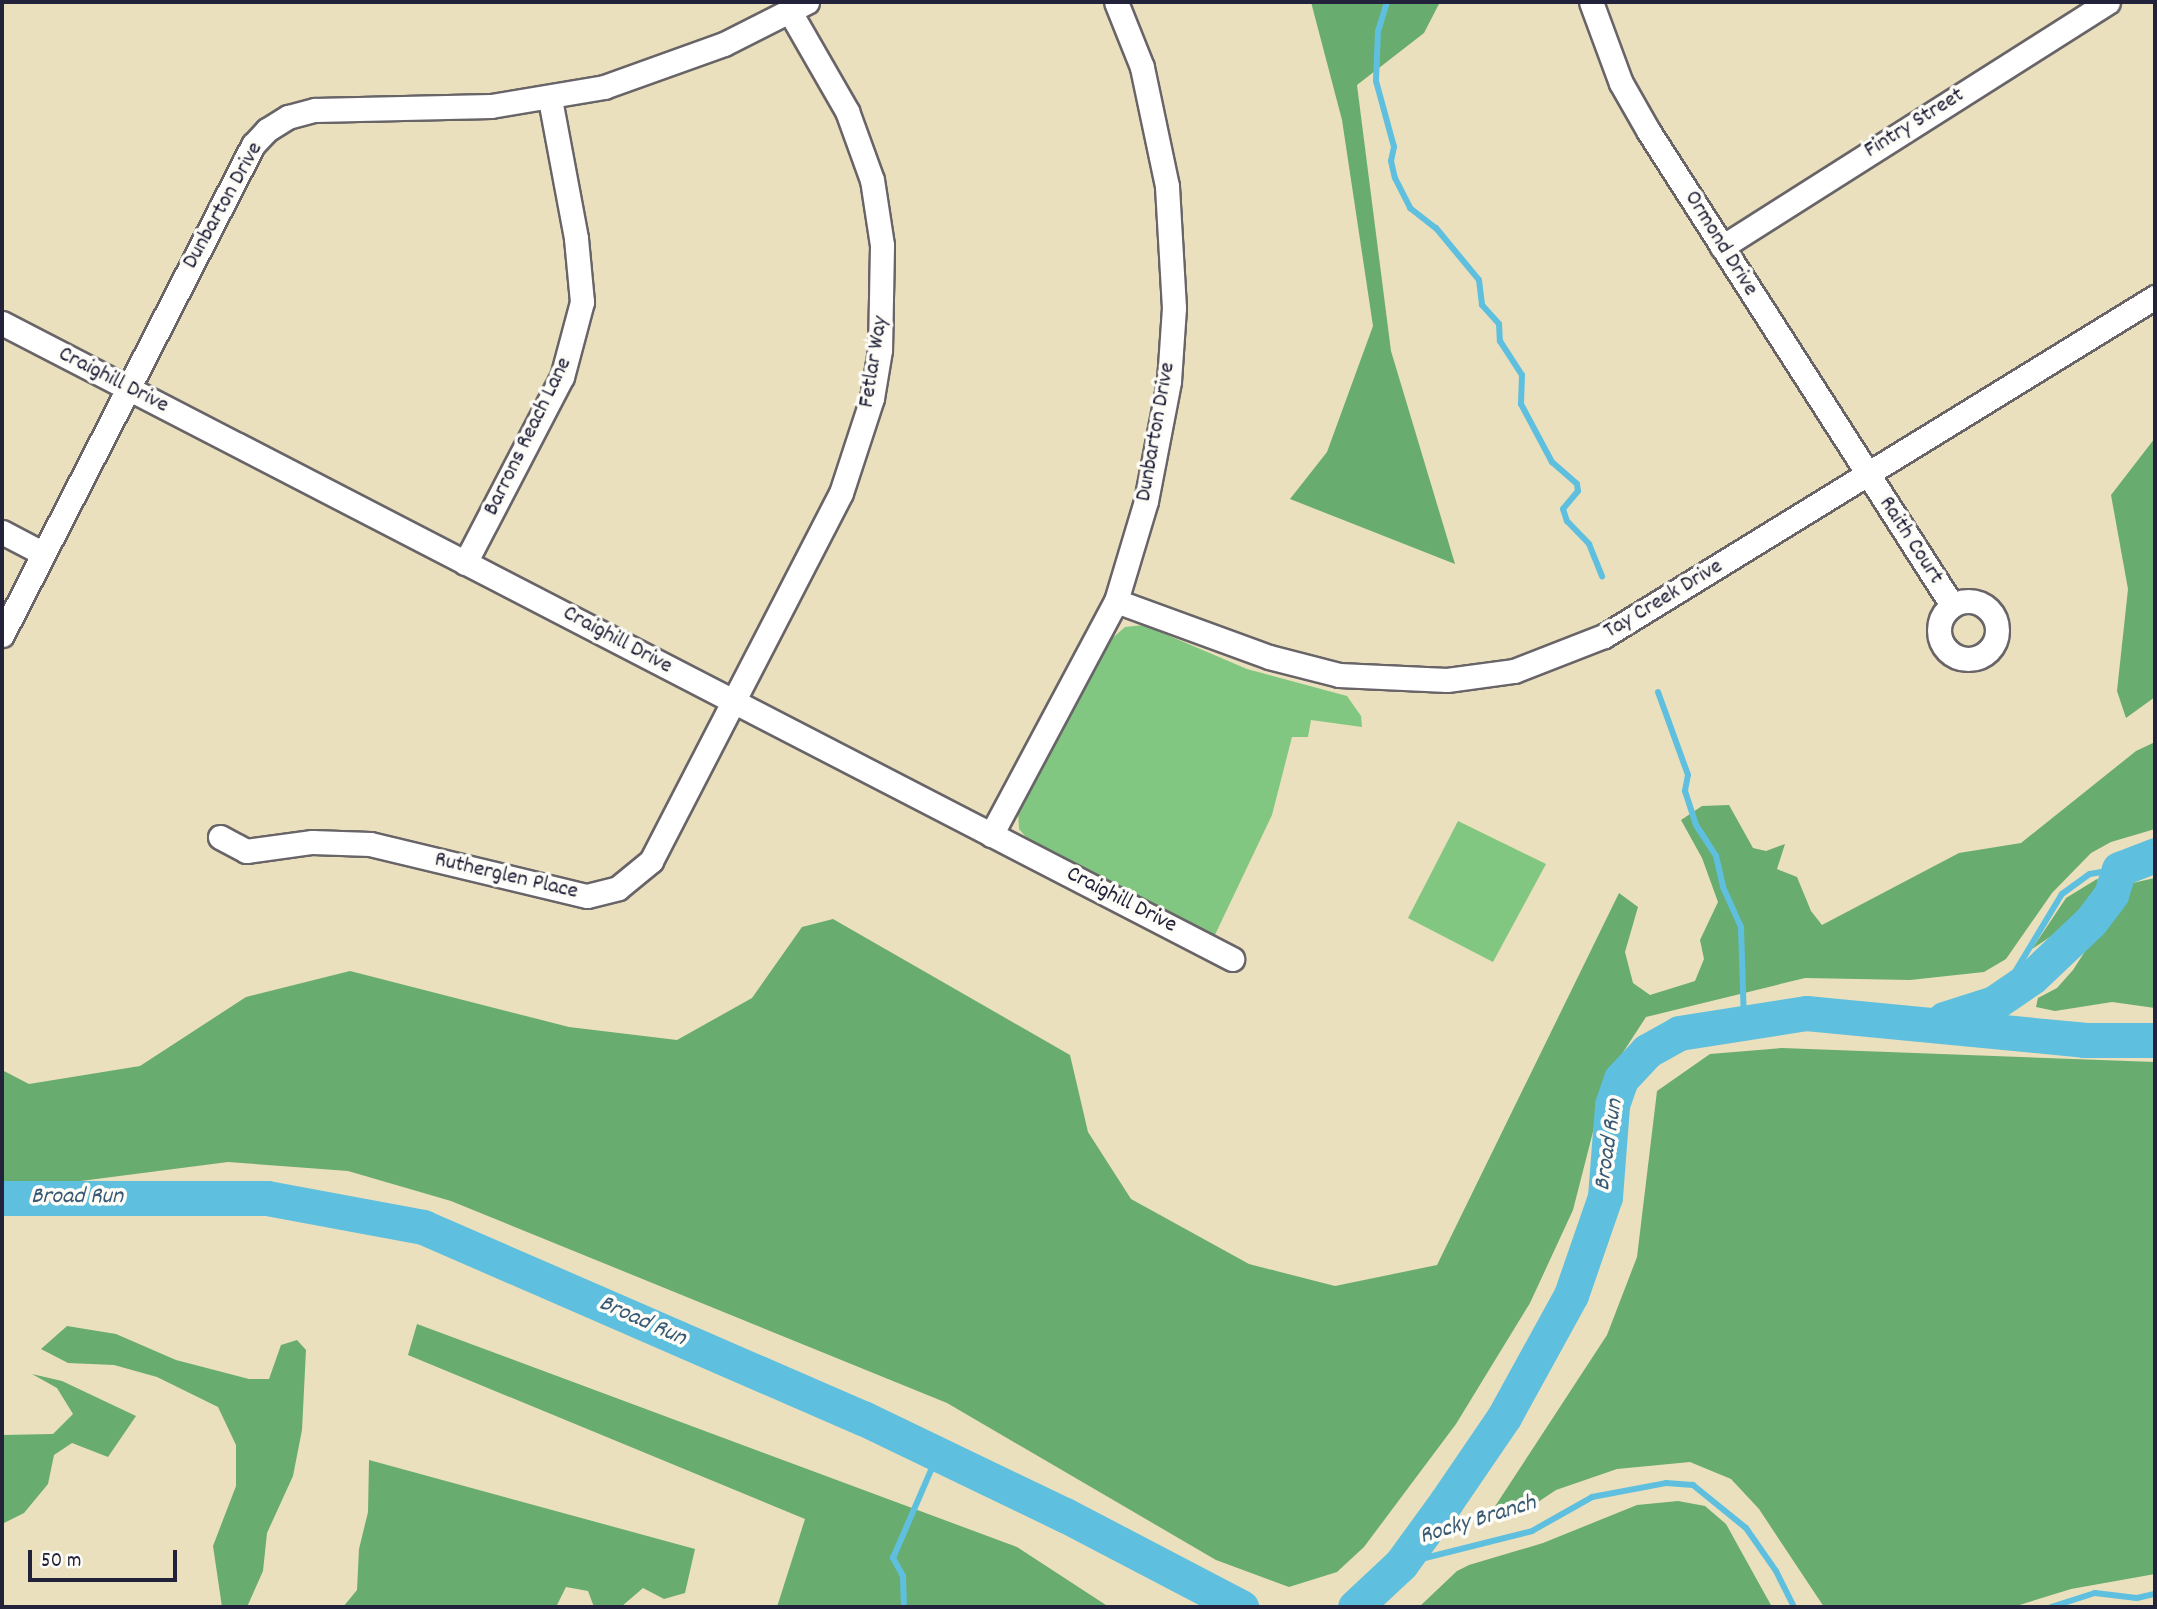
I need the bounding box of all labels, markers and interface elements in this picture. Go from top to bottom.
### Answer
street label: Fintry Street [1860,82,1970,166]
street label: Dunbarton Drive [178,138,270,274]
street label: Ormond Drive [1677,186,1763,302]
street label: Fetlar Way [854,314,896,410]
street label: Craighill Drive [53,341,173,421]
street label: Barrons Reach Lane [479,353,579,521]
street label: Dunbarton Drive [1131,360,1183,504]
street label: Raith Court [1871,492,1949,590]
street label: Tay Creek Drive [1600,554,1728,646]
street label: Craighill Drive [557,601,677,681]
street label: Rutherglen Place [432,847,580,907]
street label: Craighill Drive [1061,861,1181,941]
water label: Broad Run [1589,1097,1631,1193]
water label: Broad Run [31,1184,123,1212]
water label: Broad Run [594,1290,690,1354]
water label: Rocky Branch [1416,1490,1540,1552]
scale bar [32,1536,180,1580]
text: 50 m [41,1547,81,1577]

